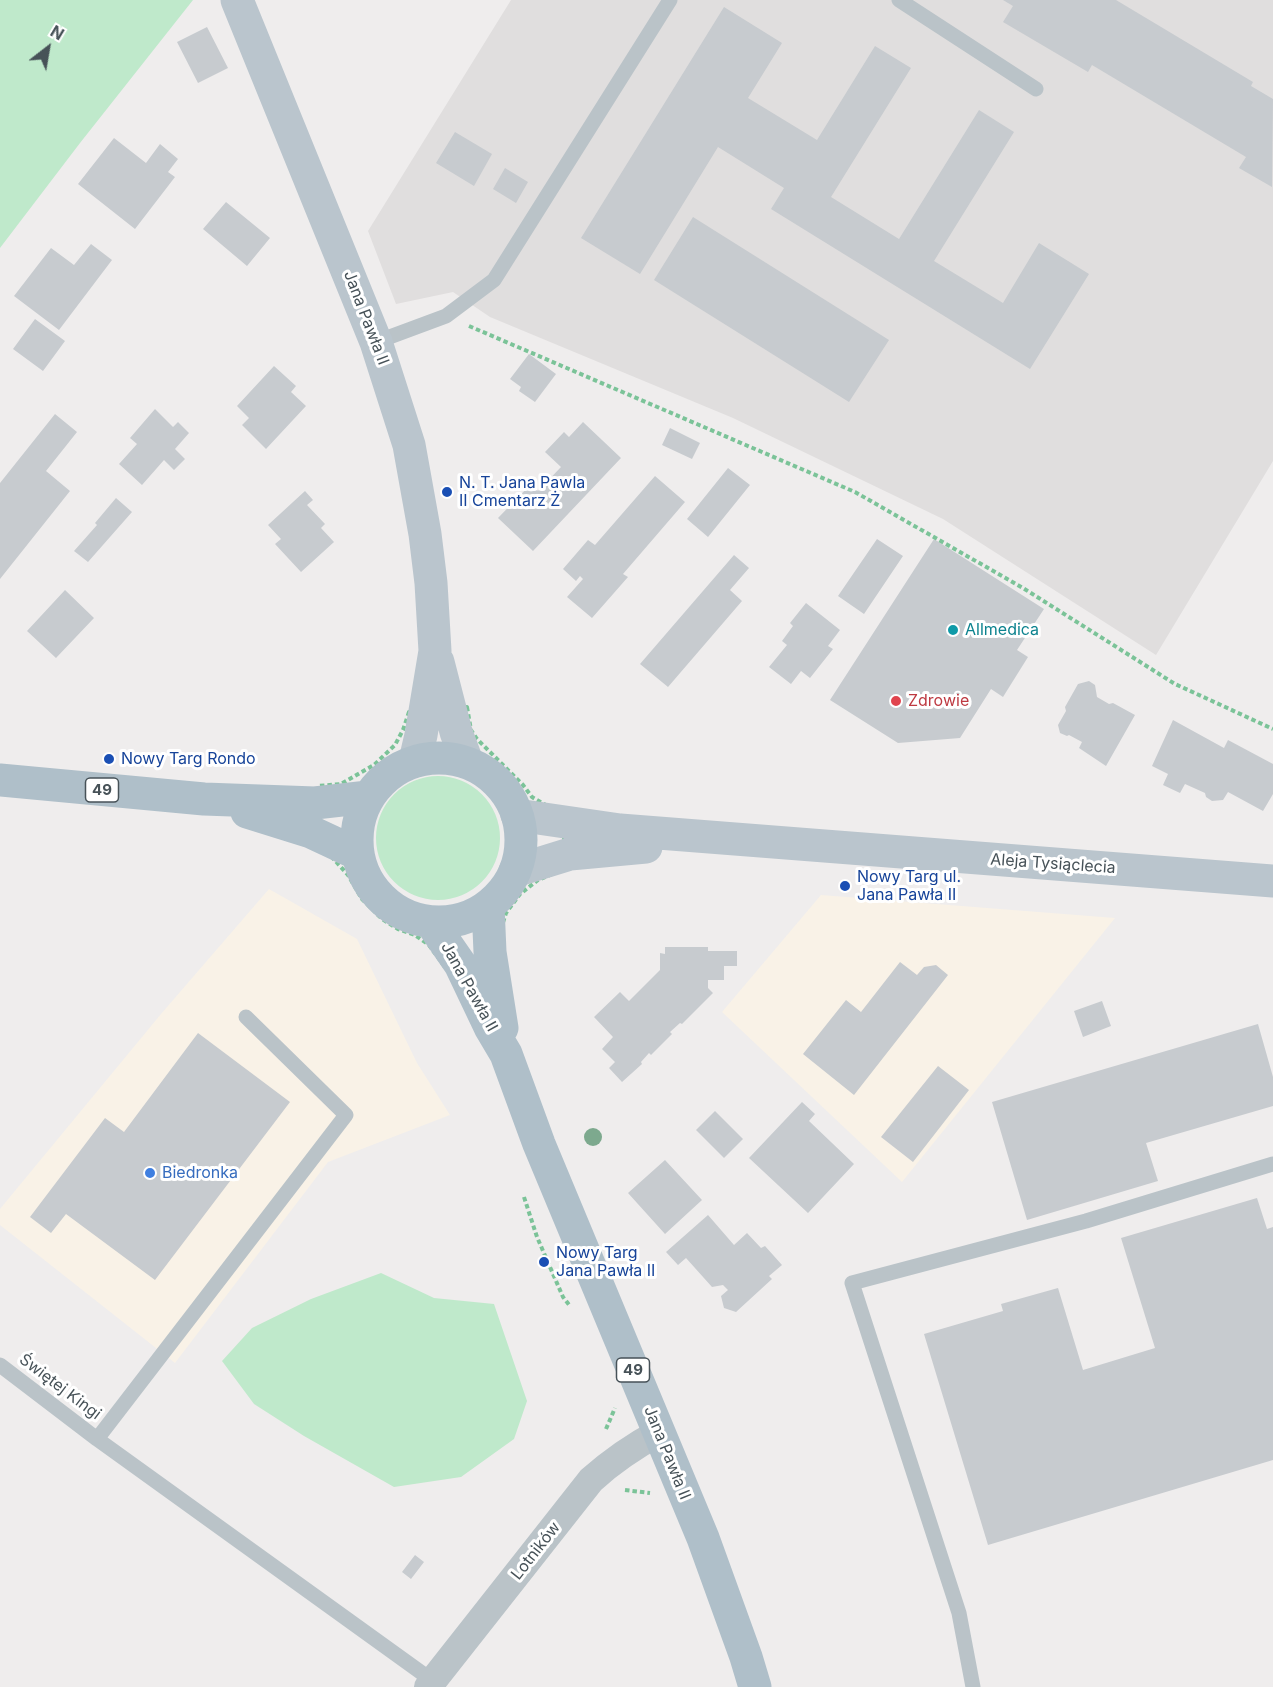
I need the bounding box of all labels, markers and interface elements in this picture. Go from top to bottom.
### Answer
north arrow [18,18,78,78]
text: N [47,21,68,44]
street label: Jana Pawła II [339,268,393,368]
place label: N. T. Jana Pawla II Cmentarz Ż [459,473,585,511]
marker: N. T. Jana Pawla II Cmentarz Ż [440,485,454,499]
place label: Allmedica [965,620,1039,640]
marker: Allmedica [946,623,960,637]
place label: Zdrowie [908,691,969,711]
marker: Zdrowie [889,694,903,708]
place label: Nowy Targ Rondo [121,749,256,769]
marker: Nowy Targ Rondo [102,752,116,766]
road number: 49 [86,778,118,802]
street label: Aleja Tysiąclecia [990,850,1116,878]
place label: Nowy Targ ul. Jana Pawła II [857,867,961,905]
marker: Nowy Targ ul. Jana Pawła II [838,879,852,893]
street label: Jana Pawła II [437,939,501,1035]
place label: Biedronka [162,1163,238,1183]
marker: Biedronka [143,1166,157,1180]
place label: Nowy Targ Jana Pawła II [556,1243,655,1281]
marker: Nowy Targ Jana Pawła II [537,1255,551,1269]
street label: Świętej Kingi [15,1350,105,1424]
road number: 49 [616,1358,650,1382]
street label: Jana Pawła II [639,1403,695,1503]
street label: Lotników [507,1518,565,1584]

